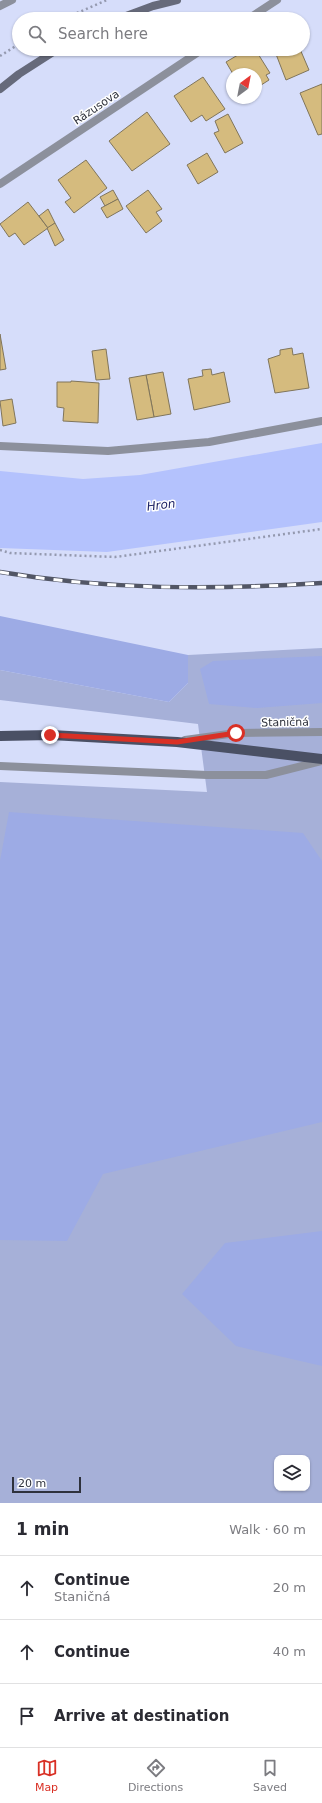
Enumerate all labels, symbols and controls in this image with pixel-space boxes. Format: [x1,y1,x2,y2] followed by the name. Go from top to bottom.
[12,12,310,56] search box
[26,23,48,45] icon: search
[58,25,148,43] text: Search here
[226,68,262,104] north arrow
[71,87,122,128] street label: Rázusova
[146,496,176,514] water label: Hron
[261,716,309,729] street label: Staničná
[227,724,245,742] route start
[41,726,59,744] route end
[274,1455,310,1491] map controls
[274,1455,310,1491] button: layers
[12,1475,81,1494] scale bar
[18,1477,46,1490] text: 20 m
[16,1519,69,1539] text: 1 min
[229,1522,306,1537] text: Walk · 60 m
[54,1571,130,1589] text: Continue
[16,1577,38,1599] icon: ahead
[273,1580,306,1595] text: 20 m
[54,1589,111,1604] text: Staničná
[16,1641,38,1663] icon: ahead
[54,1643,130,1661] text: Continue
[273,1644,306,1659] text: 40 m
[16,1705,38,1727] icon: arrive
[54,1707,229,1725] text: Arrive at destination
[35,1757,58,1794] tab: Map
[128,1757,183,1794] tab: Directions
[253,1757,287,1794] tab: Saved

